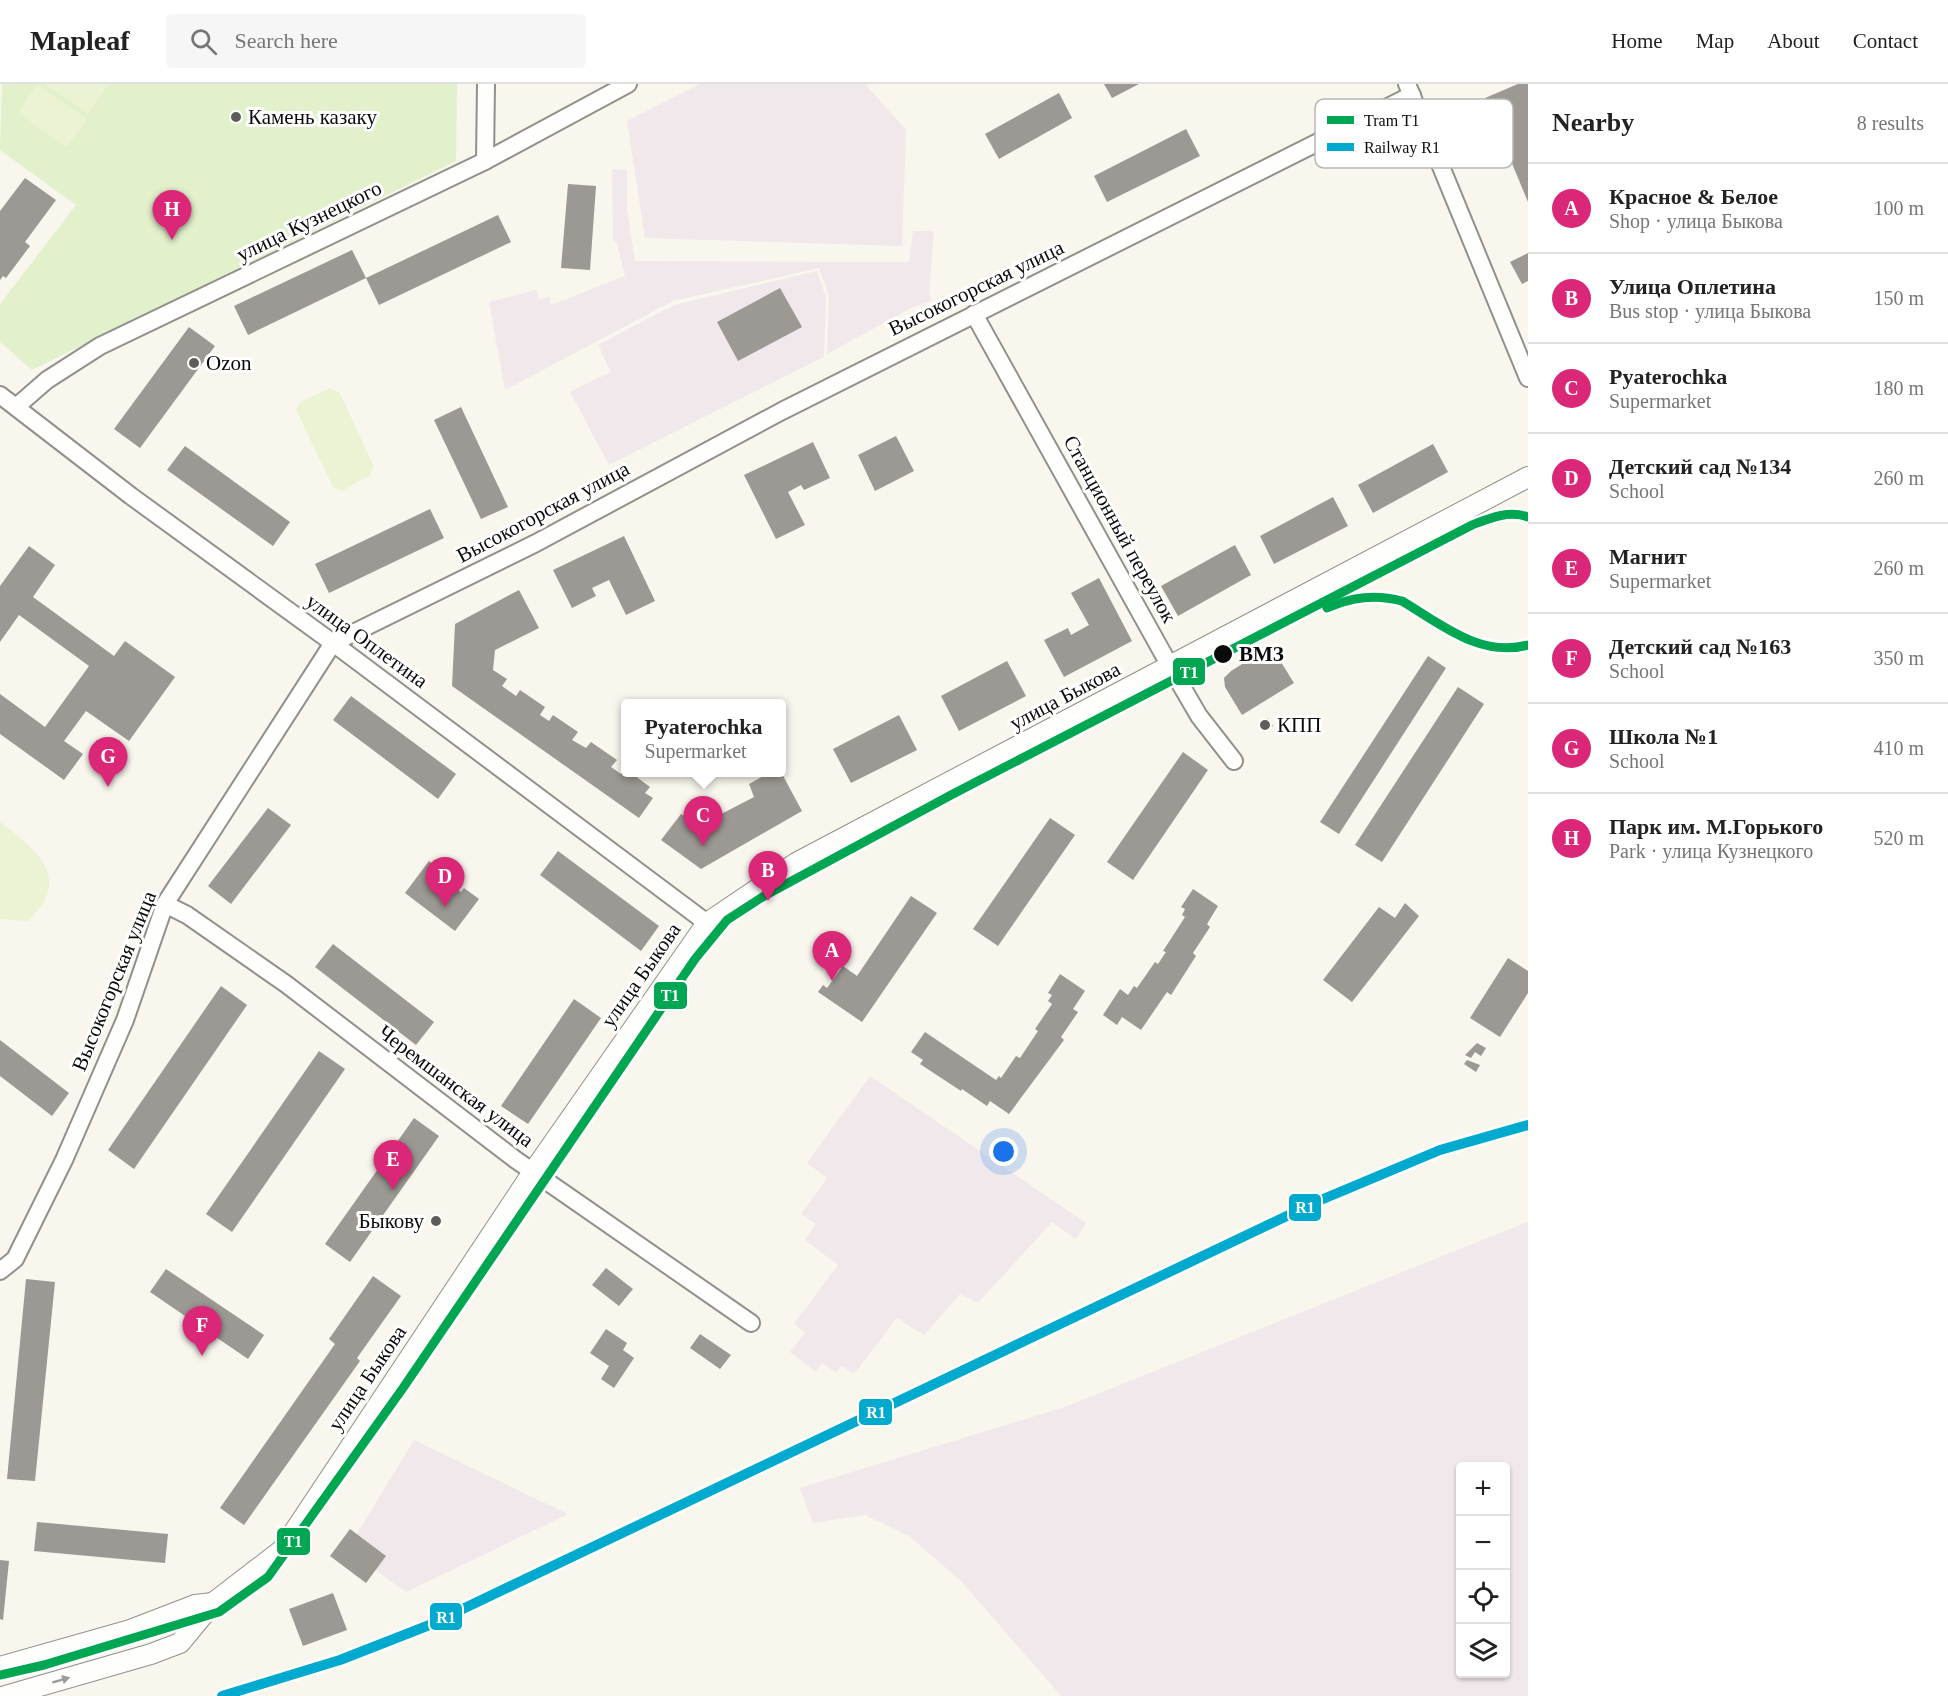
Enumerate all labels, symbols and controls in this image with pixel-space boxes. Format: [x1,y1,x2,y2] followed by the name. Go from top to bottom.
[166,14,586,68] search box
[30,25,130,56] text: Mapleaf
[187,25,220,58] icon: search
[235,28,338,53] text: Search here
[1611,29,1663,53] text: Home
[1696,29,1734,53] text: Map
[1767,29,1820,53] text: About
[1853,29,1918,53] text: Contact
[1315,99,1513,168] legend
[248,105,377,129] place label: Камень казаку
[1552,108,1634,137] text: Nearby
[229,110,243,124] marker: Камень казаку
[1364,112,1420,129] text: Tram T1
[1857,112,1924,134] text: 8 results
[1364,139,1440,157] text: Railway R1
[233,176,385,266] street label: улица Кузнецкого
[1609,184,1778,209] text: Красное & Белое
[152,190,192,240] pin: H
[1564,197,1579,219] text: A
[1873,197,1924,219] text: 100 m
[1609,210,1783,232] text: Shop · улица Быкова
[884,235,1068,341] street label: Высокогорская улица
[1609,274,1776,299] text: Улица Оплетина
[1565,287,1578,309] text: B
[1873,287,1924,309] text: 150 m
[1609,300,1811,322] text: Bus stop · улица Быкова
[206,351,252,375] place label: Ozon
[187,356,201,370] marker: Ozon
[1609,364,1727,389] text: Pyaterochka
[1564,377,1579,399] text: C
[1873,377,1924,399] text: 180 m
[1609,390,1711,412] text: Supermarket
[1059,431,1182,628] street label: Станционный переулок
[1609,454,1791,479] text: Детский сад №134
[453,456,634,568] street label: Высокогорская улица
[1564,467,1579,489] text: D
[1873,467,1924,489] text: 260 m
[1609,480,1665,502] text: School
[1609,544,1687,569] text: Магнит
[1565,557,1578,579] text: E
[1873,557,1924,579] text: 260 m
[1609,570,1711,592] text: Supermarket
[302,589,433,694] street label: улица Оплетина
[1609,634,1791,659] text: Детский сад №163
[1239,642,1284,666] place label: ВМЗ
[1212,643,1234,665] marker: ВМЗ
[1565,647,1578,669] text: F
[1873,647,1924,669] text: 350 m
[1006,656,1125,735] street label: улица Быкова
[1172,657,1206,686] line badge: T1
[1609,660,1665,682] text: School
[1180,664,1198,681] text: T1
[621,699,786,777] popup
[1277,713,1321,737] place label: КПП
[644,714,763,739] text: Pyaterochka
[1258,718,1272,732] marker: КПП
[1609,724,1718,749] text: Школа №1
[1564,737,1579,759] text: G
[1873,737,1924,759] text: 410 m
[88,738,128,787] pin: G
[644,740,747,762] text: Supermarket
[1609,750,1665,772] text: School
[684,796,722,846] pin: C
[1609,814,1823,839] text: Парк им. М.Горького
[1564,827,1579,849] text: H
[1873,827,1924,849] text: 520 m
[1609,840,1813,862] text: Park · улица Кузнецкого
[748,852,788,901] pin: B
[426,858,464,907] pin: D
[67,887,161,1074] street label: Высокогорская улица
[596,918,686,1032] street label: улица Быкова
[812,932,852,981] pin: A
[653,981,688,1010] line badge: T1
[661,987,679,1004] text: T1
[374,1020,539,1153] street label: Черемшанская улица
[989,1137,1018,1166] your location
[374,1140,412,1190] pin: E
[1288,1193,1322,1222] line badge: R1
[1295,1199,1315,1216] text: R1
[358,1209,424,1233] place label: Быкову
[429,1214,443,1228] marker: Быкову
[182,1306,222,1356] pin: F
[323,1320,411,1435] street label: улица Быкова
[858,1398,893,1426] line badge: R1
[866,1404,886,1421] text: R1
[1456,1462,1510,1678] map controls
[1456,1462,1510,1516] button: +
[1456,1516,1510,1570] button: −
[276,1527,311,1556] line badge: T1
[284,1533,302,1550] text: T1
[1456,1570,1510,1624] button: locate
[429,1602,463,1631] line badge: R1
[436,1609,456,1626] text: R1
[1456,1624,1510,1678] button: layers
[52,1675,70,1684] one-way arrow

